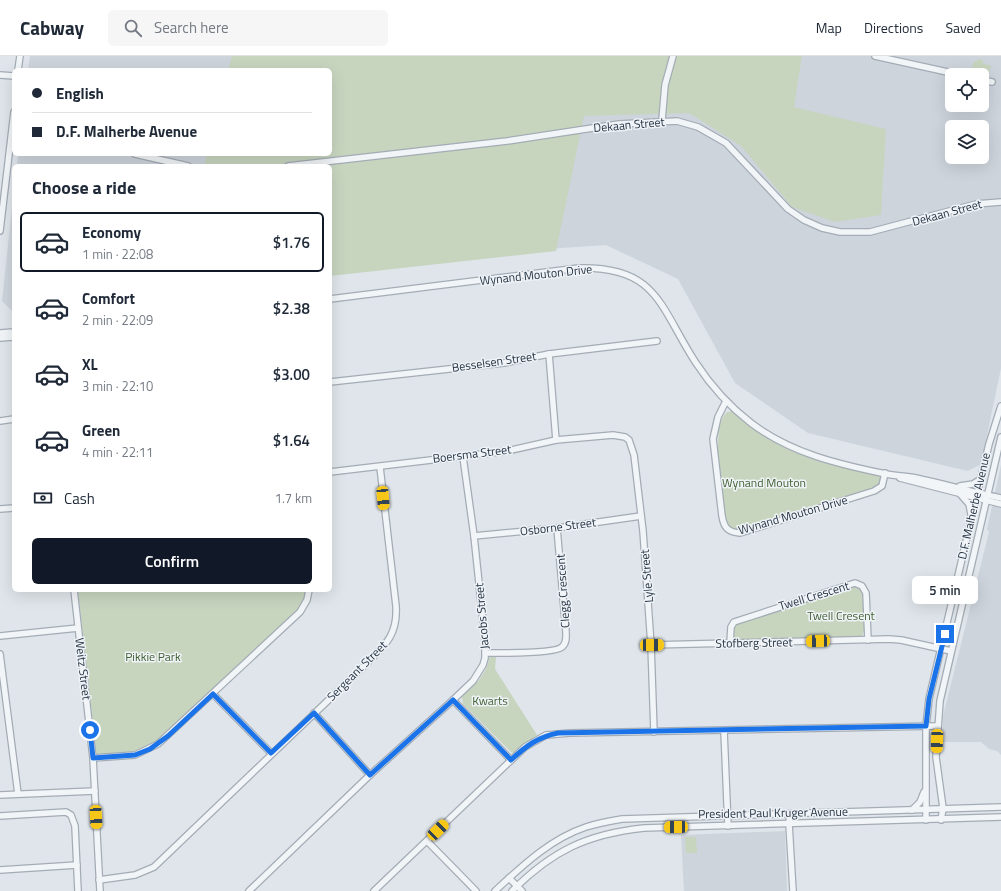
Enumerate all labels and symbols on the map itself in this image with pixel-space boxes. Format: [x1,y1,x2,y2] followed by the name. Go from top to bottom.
[592,112,666,137] street label: Dekaan Street
[910,194,985,231] street label: Dekaan Street
[479,259,593,290] street label: Wynand Mouton Drive
[450,346,538,377] street label: Besselsen Street
[432,439,513,468] street label: Boersma Street
[952,451,995,561] street label: D.F. Malherbe Avenue
[722,473,806,492] park label: Wynand Mouton
[376,486,390,510] car
[736,490,850,539] street label: Wynand Mouton Drive
[519,512,598,541] street label: Osborne Street
[635,548,658,603] street label: Lyle Street
[550,553,575,629] street label: Clegg Crescent
[776,576,852,615] street label: Twell Crescent
[912,576,978,604] callout: 5 min
[469,581,494,650] street label: Jacobs Street
[807,606,876,625] park label: Twell Cresent
[936,625,954,643] route end
[715,632,793,653] street label: Stofberg Street
[322,635,392,705] street label: Sergeant Street
[806,635,830,647] car
[70,637,97,702] street label: Weitz Street
[640,639,664,651] car
[125,647,181,666] park label: Pikkie Park
[472,691,508,710] park label: Kwarts
[81,721,99,739] route start
[931,729,943,753] car
[698,802,848,823] street label: President Paul Kruger Avenue
[89,805,103,829] car
[425,817,451,843] car
[664,821,688,833] car

